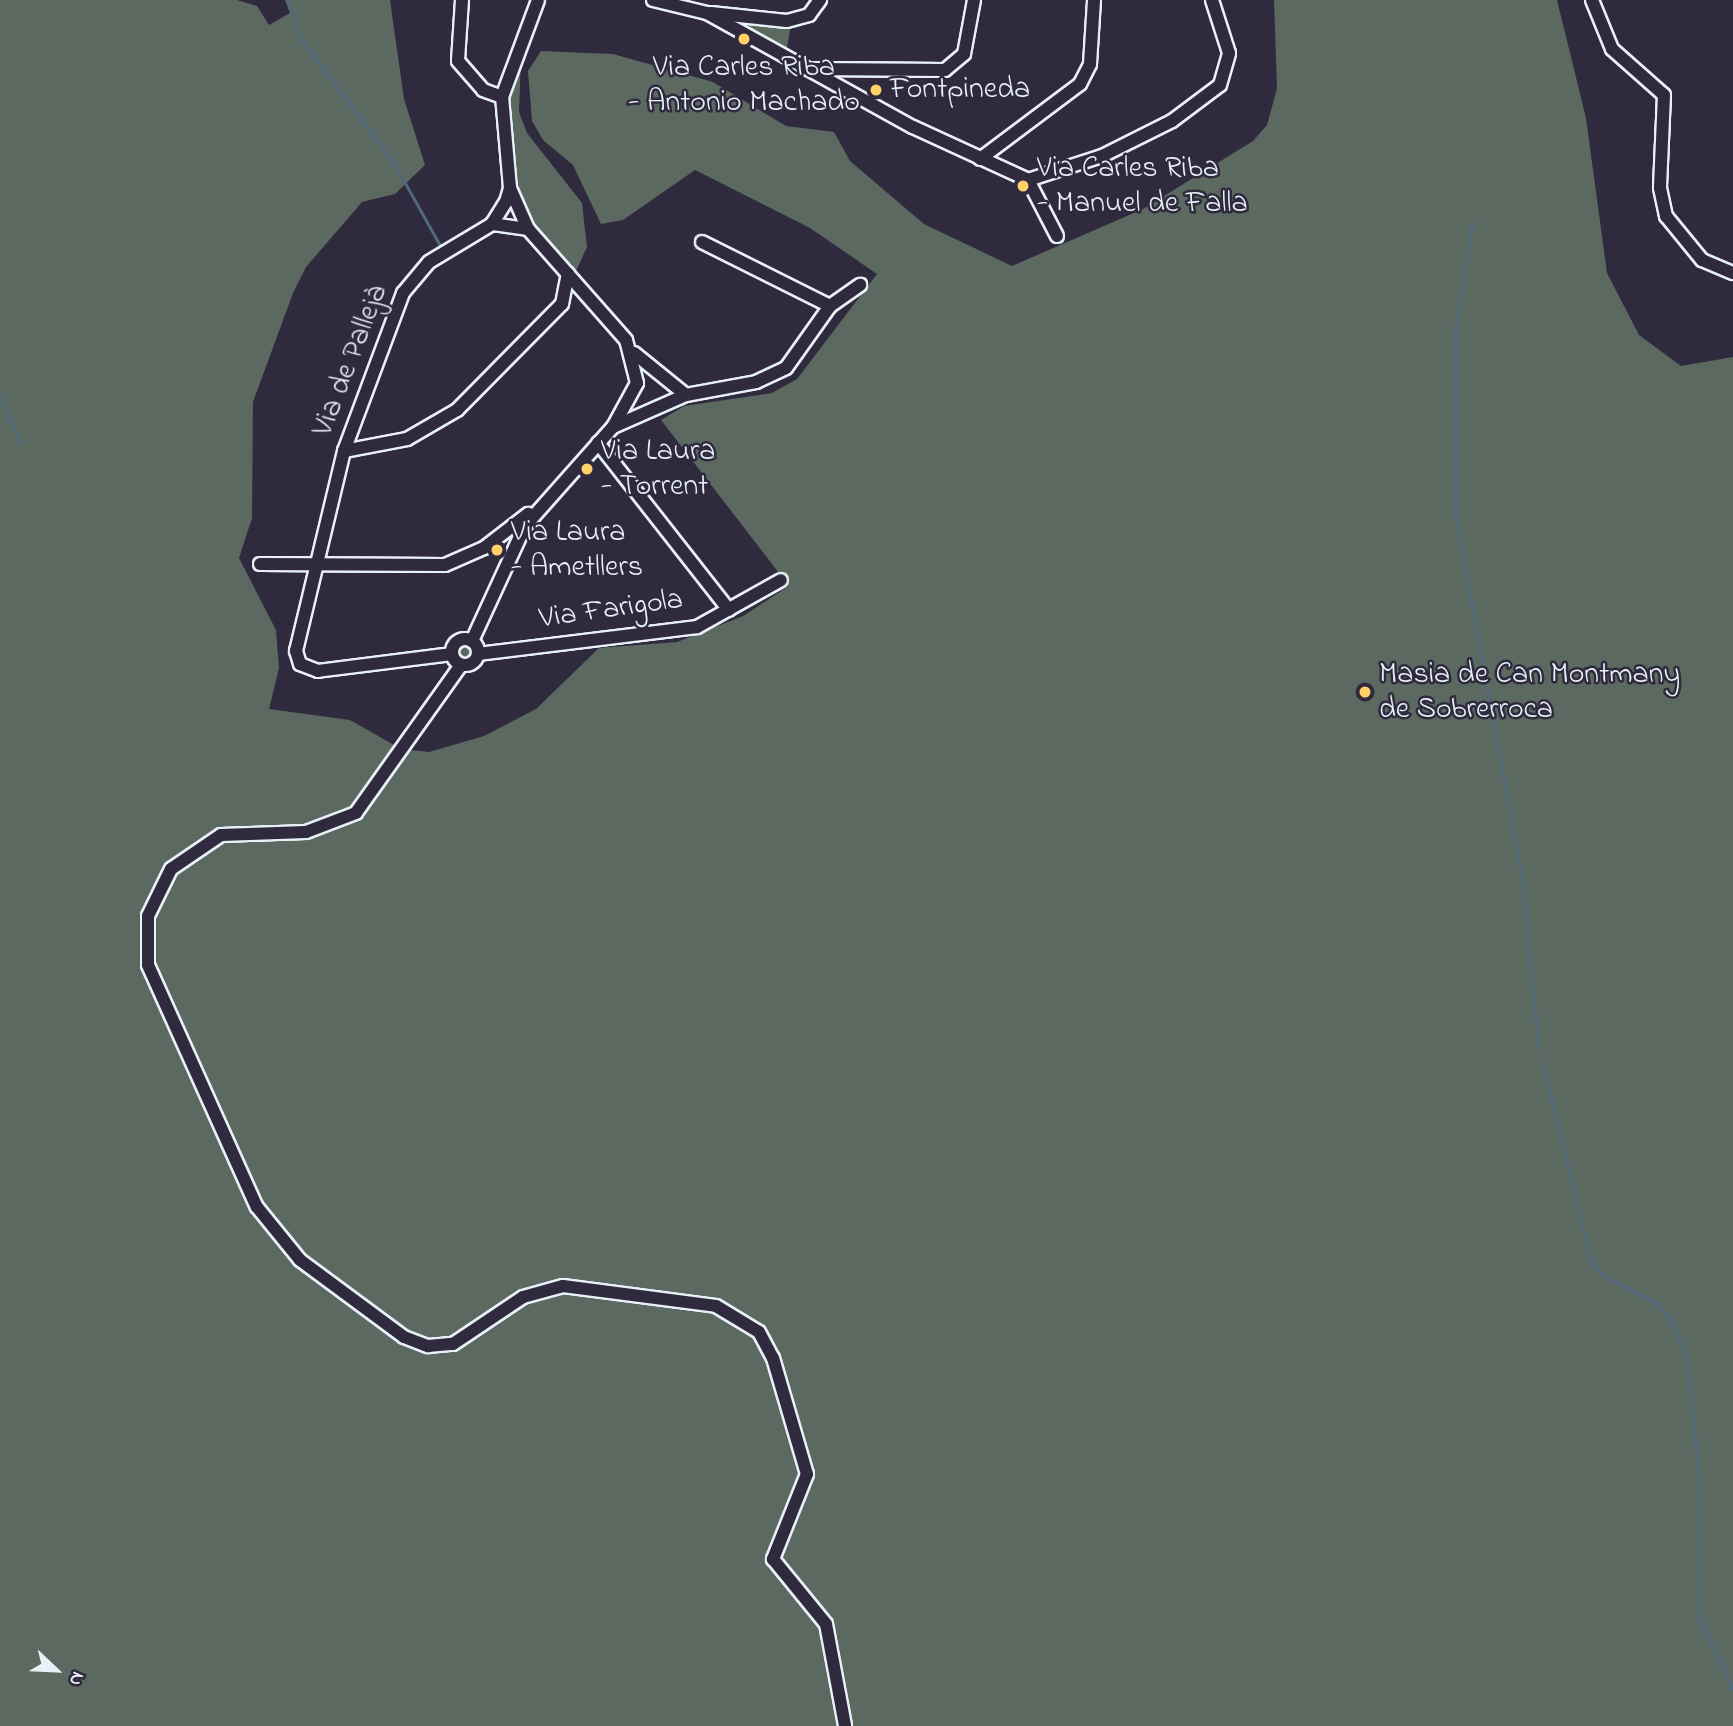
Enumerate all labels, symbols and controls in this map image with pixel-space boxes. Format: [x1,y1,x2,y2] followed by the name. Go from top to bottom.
[736,31,752,47] marker: Via Carles Riba - Antonio Machado
[628,50,860,120] place label: Via Carles Riba - Antonio Machado
[890,72,1030,108] place label: Fontpineda
[868,82,884,98] marker: Fontpineda
[1037,151,1248,222] place label: Via Carles Riba - Manuel de Falla
[1015,178,1031,194] marker: Via Carles Riba - Manuel de Falla
[306,280,396,442] street label: Via de Pallejà
[601,434,716,504] place label: Via Laura - Torrent
[579,461,595,477] marker: Via Laura - Torrent
[511,515,643,586] place label: Via Laura - Ametllers
[489,542,505,558] marker: Via Laura - Ametllers
[537,582,685,638] street label: Via Farigola
[1379,657,1680,728] place label: Masia de Can Montmany de Sobrerroca
[1357,684,1373,700] marker: Masia de Can Montmany de Sobrerroca
[21,1635,91,1705] north arrow
[61,1667,91,1690] text: N

